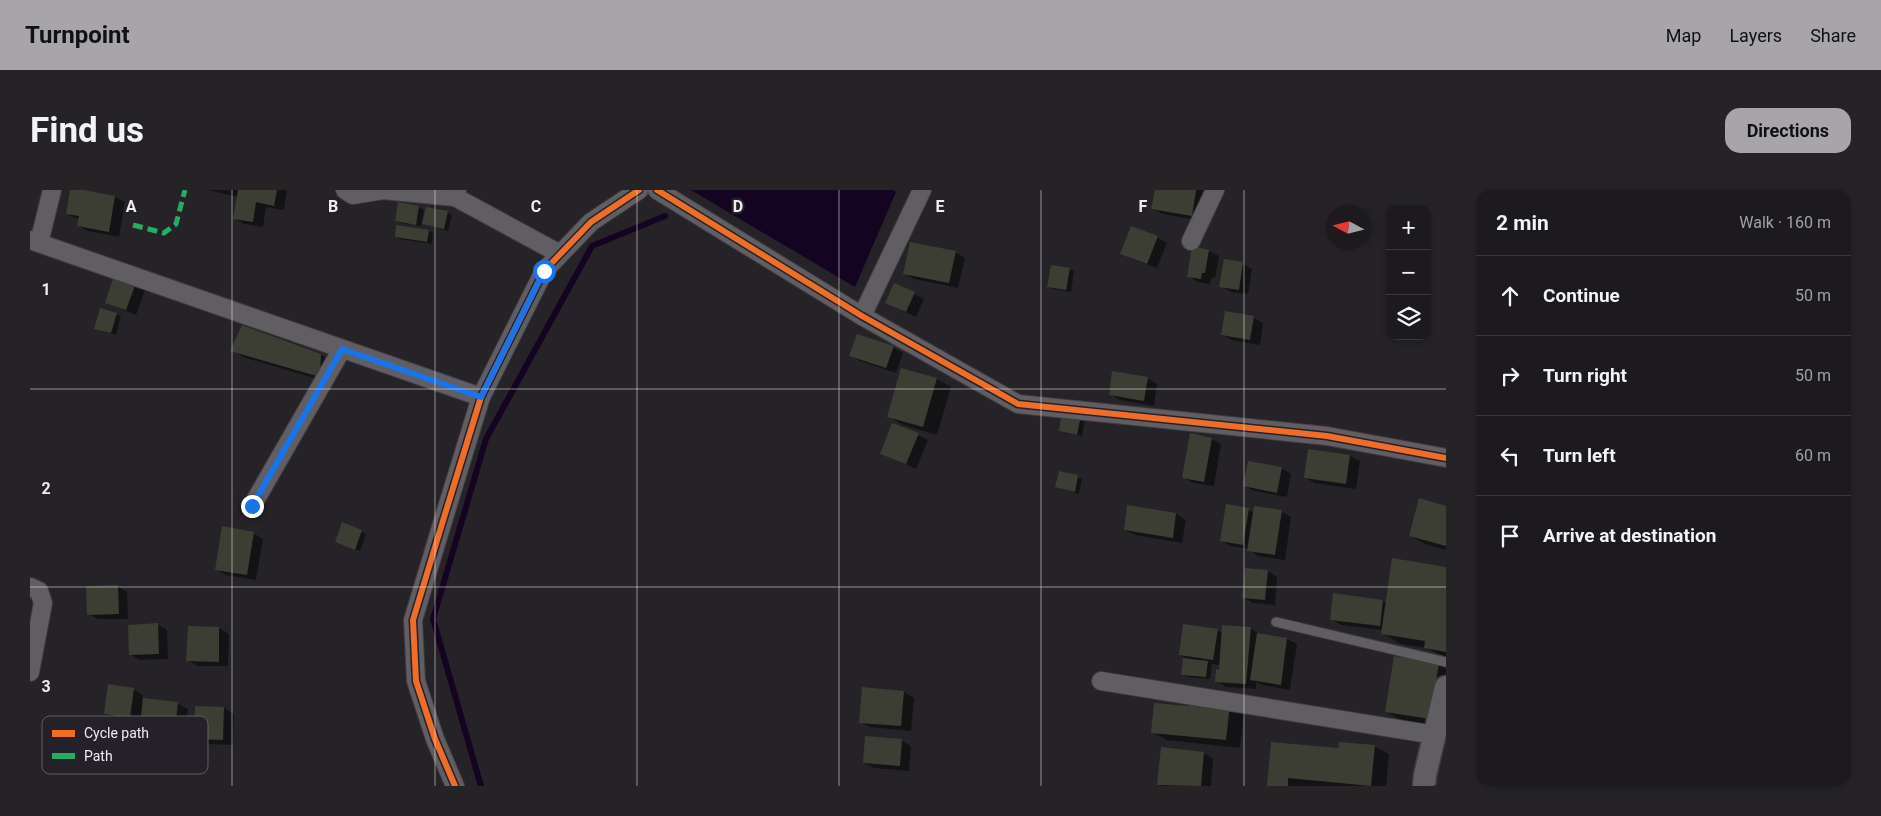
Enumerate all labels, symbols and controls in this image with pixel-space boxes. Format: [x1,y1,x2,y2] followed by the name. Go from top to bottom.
[25,21,130,49] text: Turnpoint
[1666,25,1701,46] text: Map
[1729,25,1782,46] text: Layers
[1810,25,1856,46] text: Share
[1725,108,1851,153] button: Directions
[30,110,144,151] text: Find us
[126,197,137,216] text: A
[328,197,338,216] text: B
[531,197,541,216] text: C
[733,197,743,216] text: D
[936,197,945,216] text: E
[1139,197,1148,216] text: F
[1326,205,1371,250] north arrow
[1386,205,1431,340] map controls
[1386,205,1431,250] button: +
[1496,211,1549,235] text: 2 min
[1739,213,1831,232] text: Walk · 160 m
[1386,250,1431,295] button: −
[533,260,556,283] route start
[41,280,51,299] text: 1
[1496,282,1524,310] icon: ahead
[1543,284,1620,307] text: Continue
[1795,286,1831,305] text: 50 m
[1386,295,1431,340] button: layers
[1496,362,1524,390] icon: right
[1543,364,1627,387] text: Turn right
[1795,366,1831,385] text: 50 m
[1496,442,1524,470] icon: left
[1543,444,1616,467] text: Turn left
[1795,446,1831,465] text: 60 m
[41,479,51,498] text: 2
[241,495,264,518] route end
[1496,522,1524,550] icon: arrive
[1543,524,1716,547] text: Arrive at destination
[41,677,51,696] text: 3
[42,716,208,774] legend
[84,725,149,741] text: Cycle path
[84,748,113,764] text: Path

